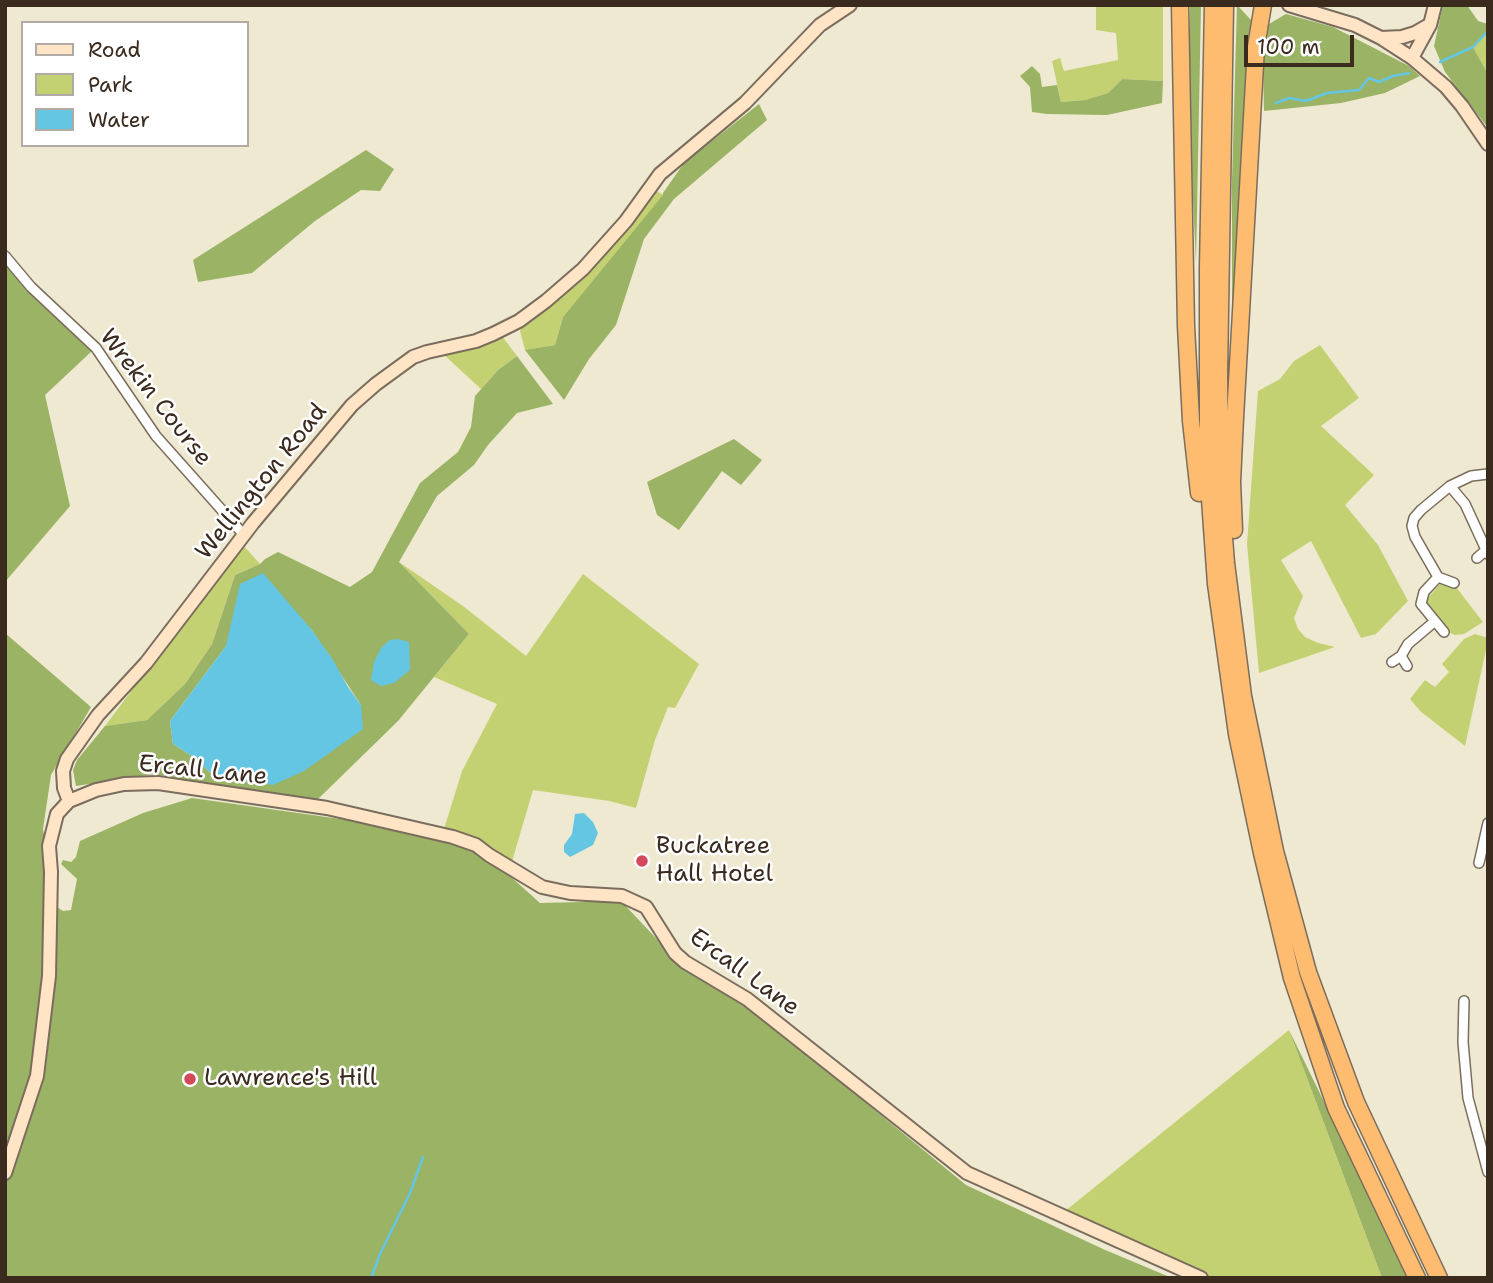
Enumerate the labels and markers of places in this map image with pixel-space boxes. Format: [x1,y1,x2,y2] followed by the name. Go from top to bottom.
[656,833,773,889] place label: Buckatree Hall Hotel
[634,853,650,869] marker: Buckatree Hall Hotel
[204,1065,377,1093] place label: Lawrence's Hill
[182,1071,198,1087] marker: Lawrence's Hill

